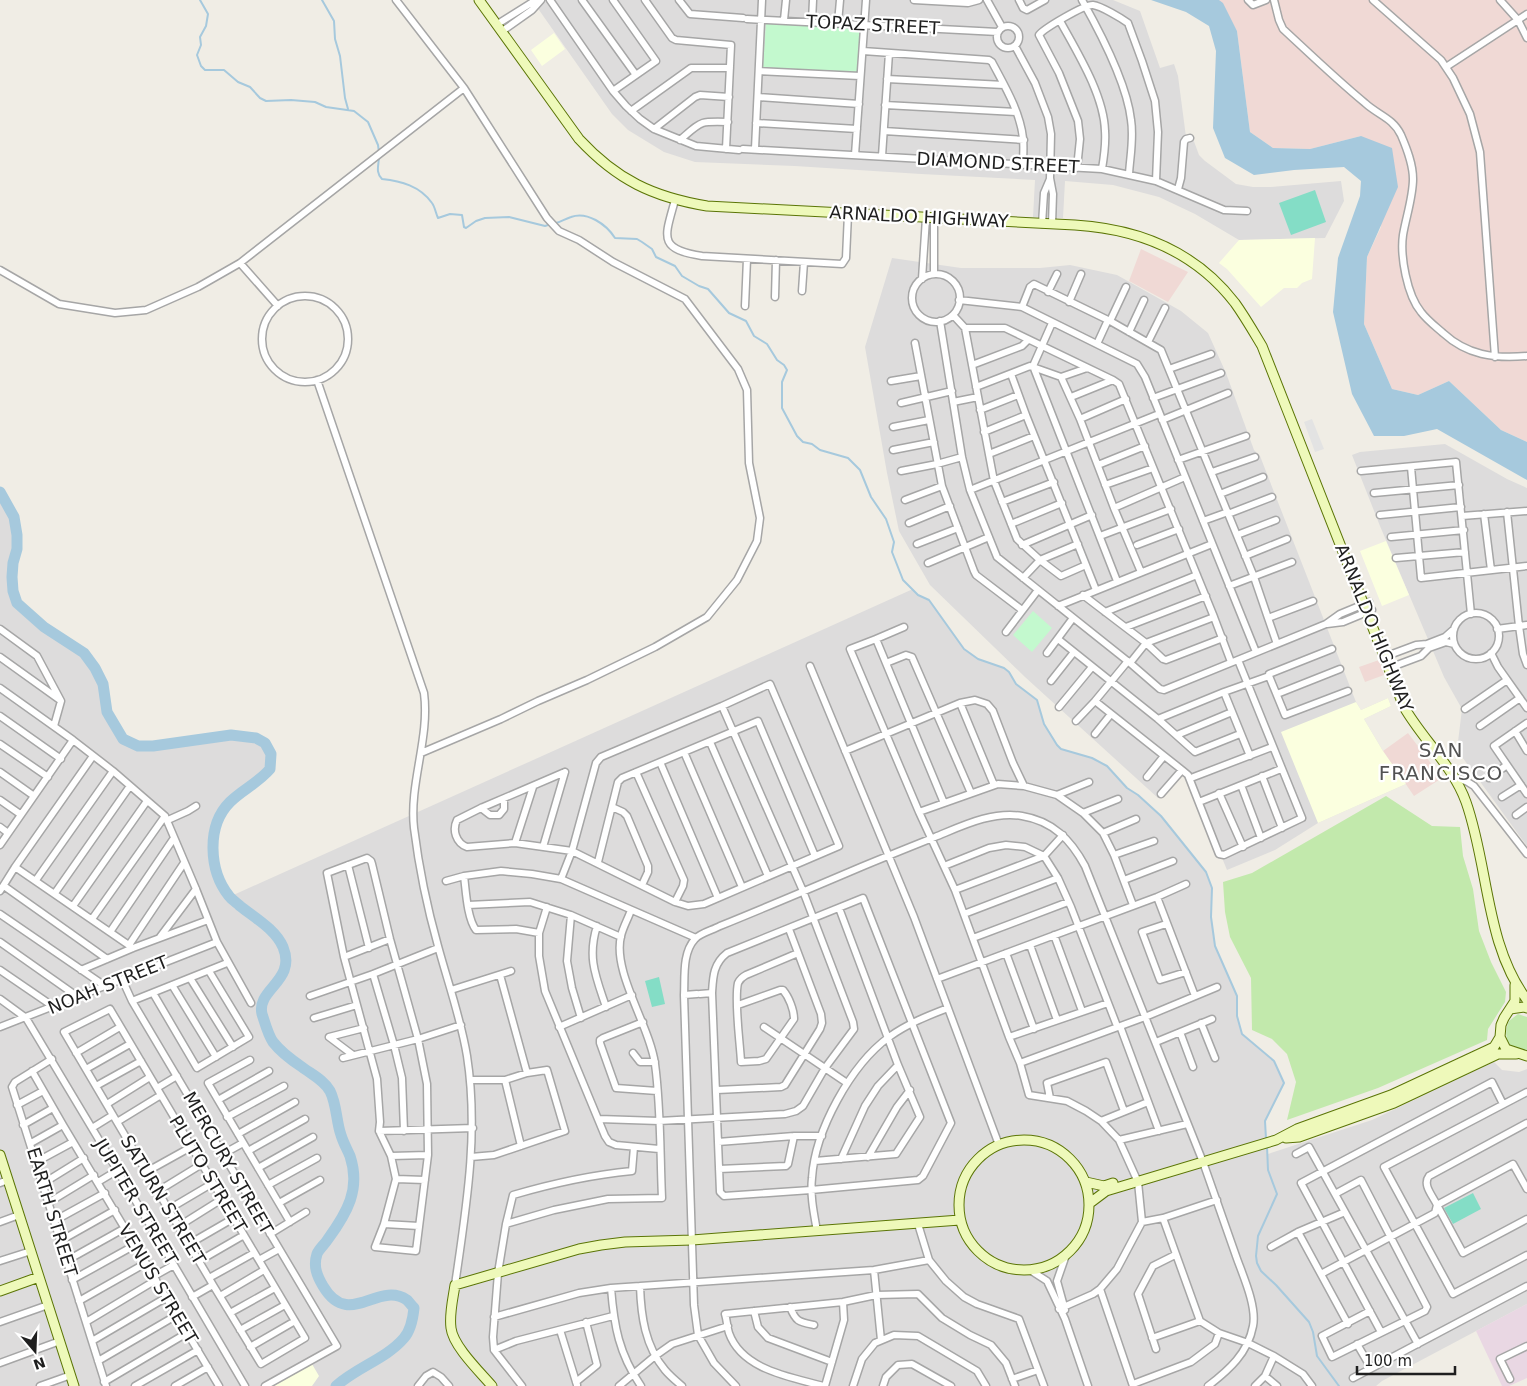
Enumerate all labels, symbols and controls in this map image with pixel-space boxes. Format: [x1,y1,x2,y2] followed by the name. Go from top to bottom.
[805,10,941,39] street label: TOPAZ STREET
[916,148,1081,177] street label: DIAMOND STREET
[829,201,1010,232] street label: ARNALDO HIGHWAY
[1331,541,1418,716] street label: ARNALDO HIGHWAY
[1379,738,1503,785] district label: SAN FRANCISCO
[45,951,172,1018] street label: NOAH STREET
[179,1088,278,1239] street label: MERCURY STREET
[165,1111,252,1237] street label: PLUTO STREET
[117,1131,211,1269] street label: SATURN STREET
[90,1134,183,1270] street label: JUPITER STREET
[23,1145,82,1280] street label: EARTH STREET
[114,1220,203,1348] street label: VENUS STREET
[10,1326,60,1376] north arrow
[1357,1344,1454,1376] scale bar
[1364,1352,1412,1370] text: 100 m
[31,1354,47,1373] text: N

